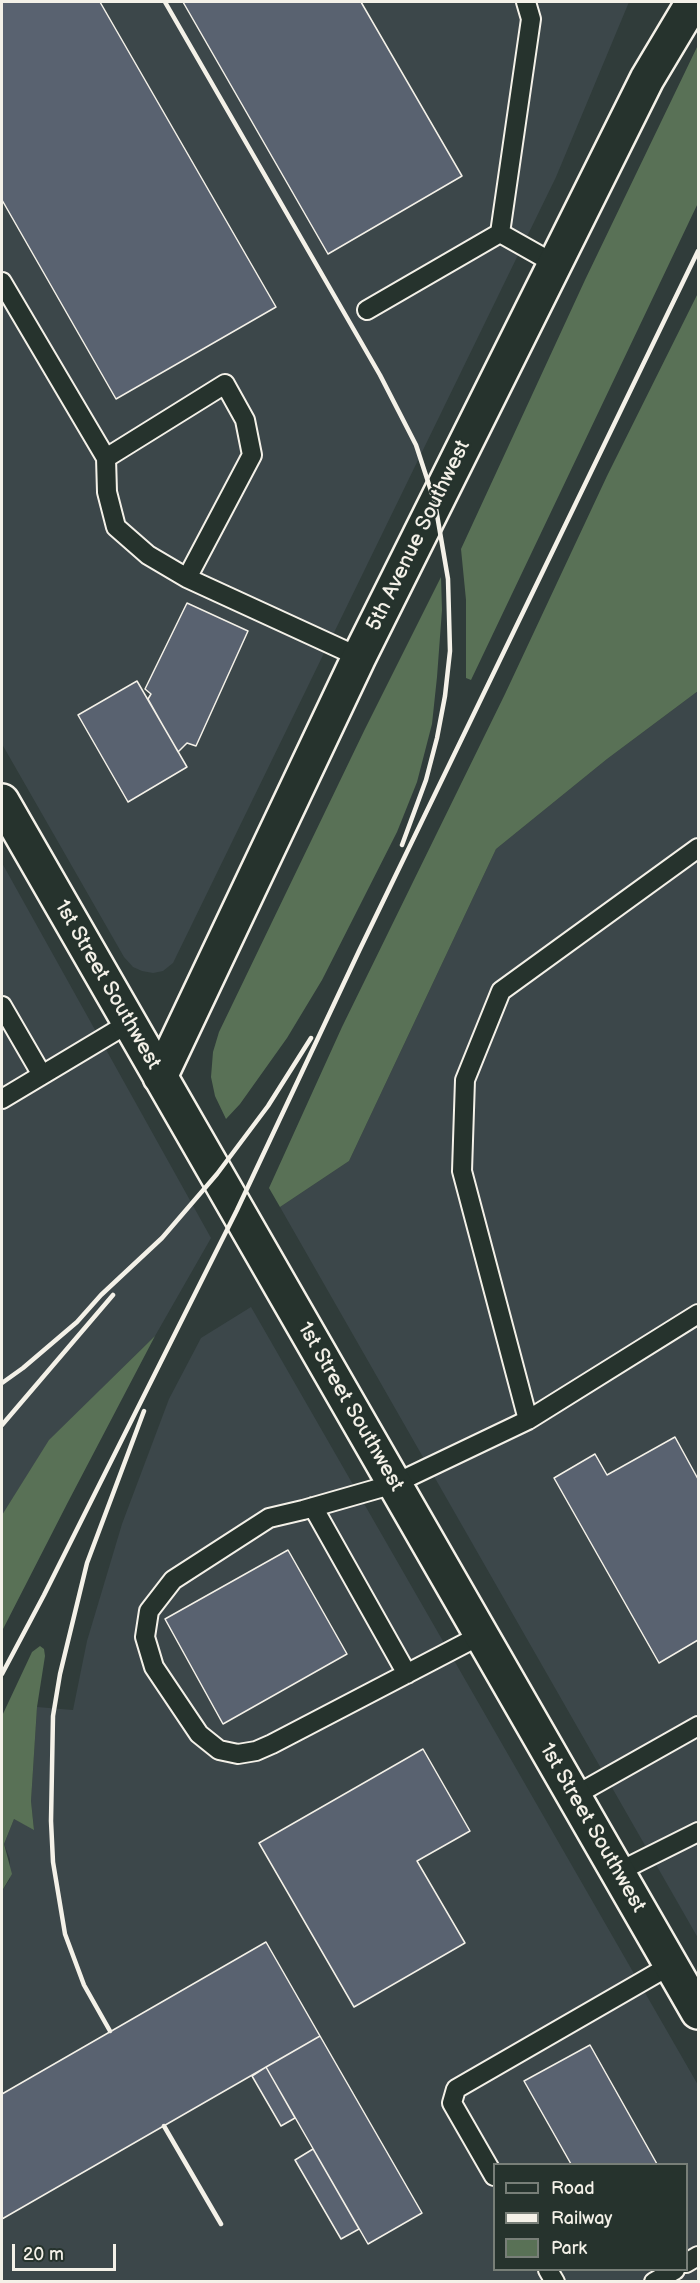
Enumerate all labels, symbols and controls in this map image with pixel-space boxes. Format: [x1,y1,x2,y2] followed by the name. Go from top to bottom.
[362,436,476,636] street label: 5th Avenue Southwest
[48,896,166,1074] street label: 1st Street Southwest
[291,1318,409,1496] street label: 1st Street Southwest
[533,1739,651,1917] street label: 1st Street Southwest
[493,2163,688,2271] legend
[551,2178,595,2199] text: Road
[551,2208,613,2229] text: Railway
[15,2232,118,2270] scale bar
[551,2238,587,2259] text: Park
[23,2244,64,2265] text: 20 m

